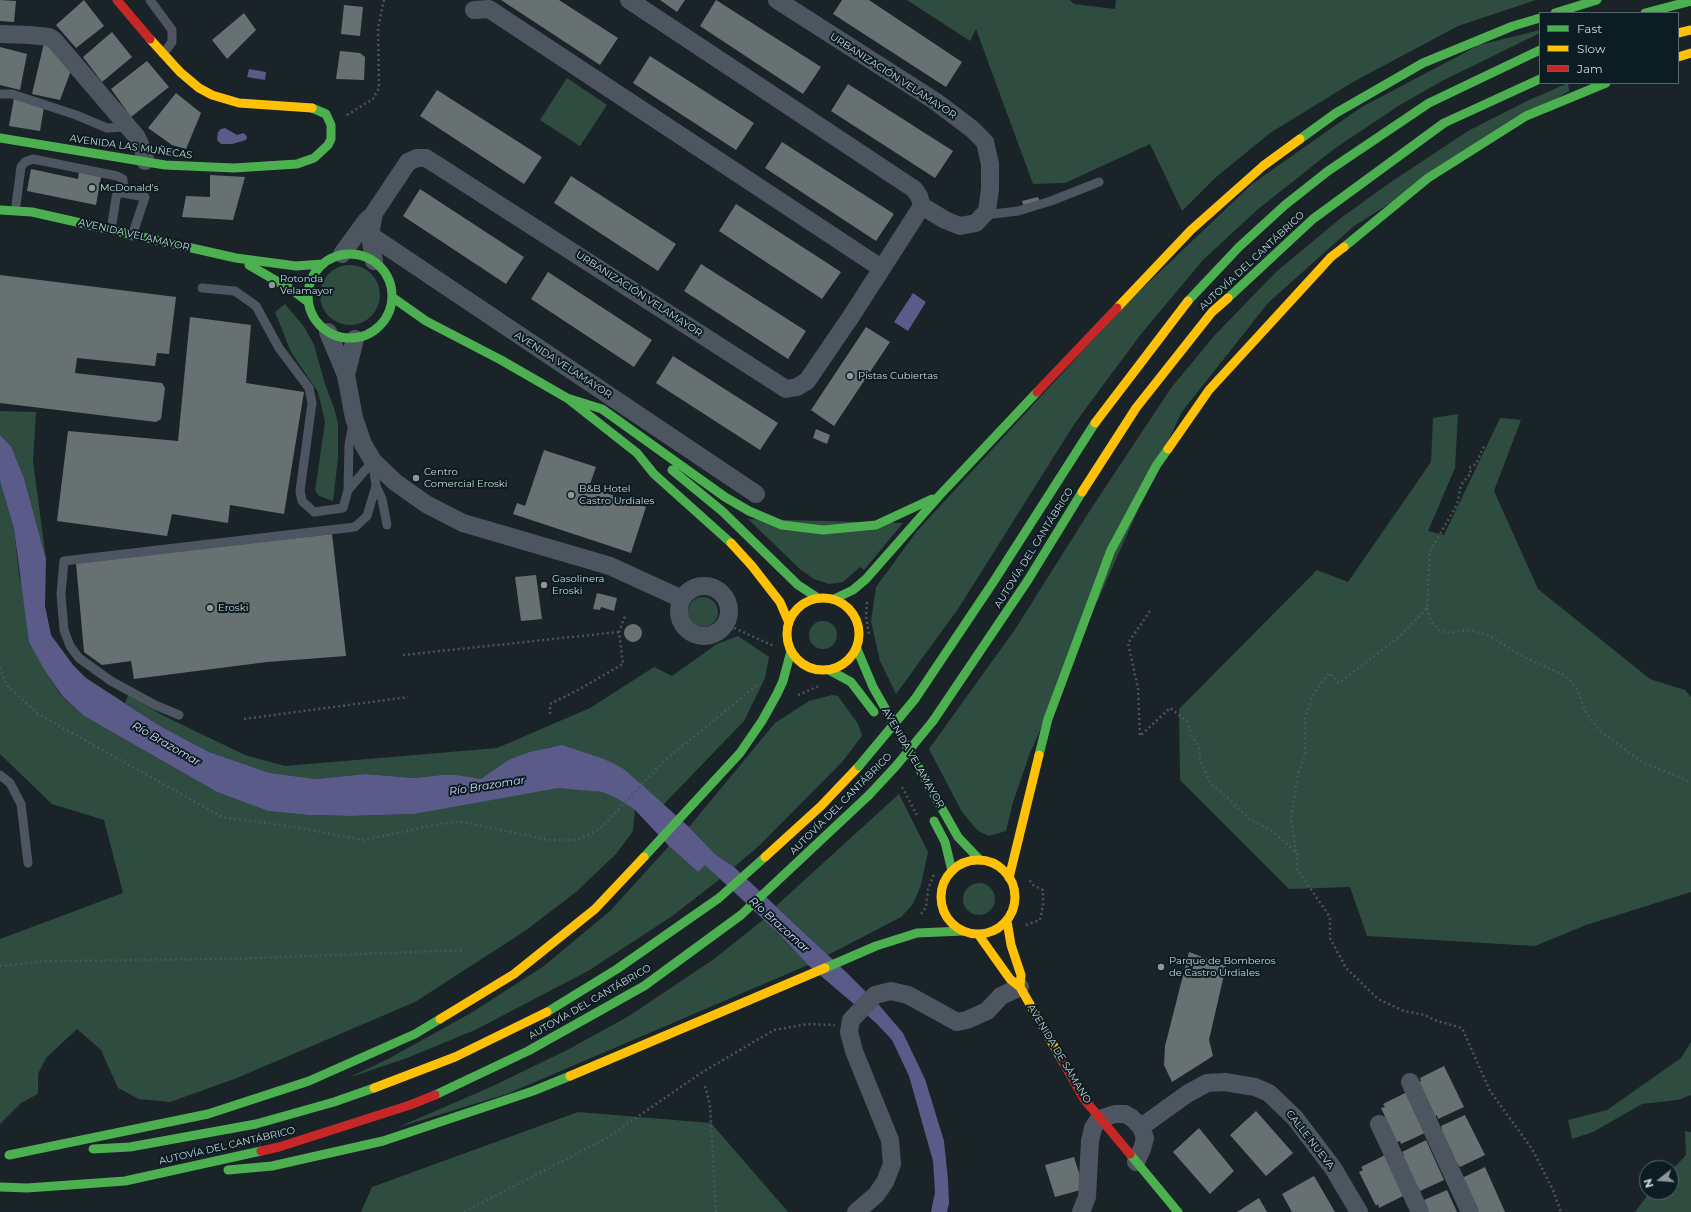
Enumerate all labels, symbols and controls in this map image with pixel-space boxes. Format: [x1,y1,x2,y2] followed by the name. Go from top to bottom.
[1539,12,1679,84] legend
[1577,21,1602,36] text: Fast
[828,31,958,121] street label: URBANIZACIÓN VELAMAYOR
[1577,41,1606,56] text: Slow
[1577,61,1603,76] text: Jam
[69,132,193,162] street label: AVENIDA LAS MUÑECAS
[100,182,159,194] place label: McDonald's
[87,183,97,193] marker: McDonald's
[1197,209,1307,313] street label: AUTOVÍA DEL CANTÁBRICO
[77,216,191,254] street label: AVENIDA VELAMAYOR
[574,249,704,339] street label: URBANIZACIÓN VELAMAYOR
[280,273,333,296] place label: Rotonda Velamayor
[267,280,277,290] marker: Rotonda Velamayor
[512,329,614,401] street label: AVENIDA VELAMAYOR
[858,370,938,382] place label: Pistas Cubiertas
[845,371,855,381] marker: Pistas Cubiertas
[424,466,508,490] place label: Centro Comercial Eroski
[411,473,421,483] marker: Centro Comercial Eroski
[579,483,654,506] place label: B&B Hotel Castro Urdiales
[992,486,1076,610] street label: AUTOVÍA DEL CANTÁBRICO
[566,490,576,500] marker: B&B Hotel Castro Urdiales
[552,573,604,596] place label: Gasolinera Eroski
[539,580,549,590] marker: Gasolinera Eroski
[218,602,248,614] place label: Eroski
[205,603,215,613] marker: Eroski
[879,706,947,810] street label: AVENIDA VELAMAYOR
[129,719,203,769] water label: Río Brazomar
[787,750,895,858] street label: AUTOVÍA DEL CANTÁBRICO
[448,773,526,799] water label: Río Brazomar
[746,894,812,956] water label: Río Brazomar
[1169,955,1276,978] place label: Parque de Bomberos de Castro Urdiales
[527,962,653,1042] street label: AUTOVÍA DEL CANTÁBRICO
[1156,962,1166,972] marker: Parque de Bomberos de Castro Urdiales
[1025,1002,1093,1106] street label: AVENIDA DE SÁMANO
[1283,1108,1337,1172] street label: CALLE NUEVA
[158,1124,296,1168] street label: AUTOVÍA DEL CANTÁBRICO
[1639,1160,1679,1200] north arrow
[1640,1177,1656,1190] text: N

